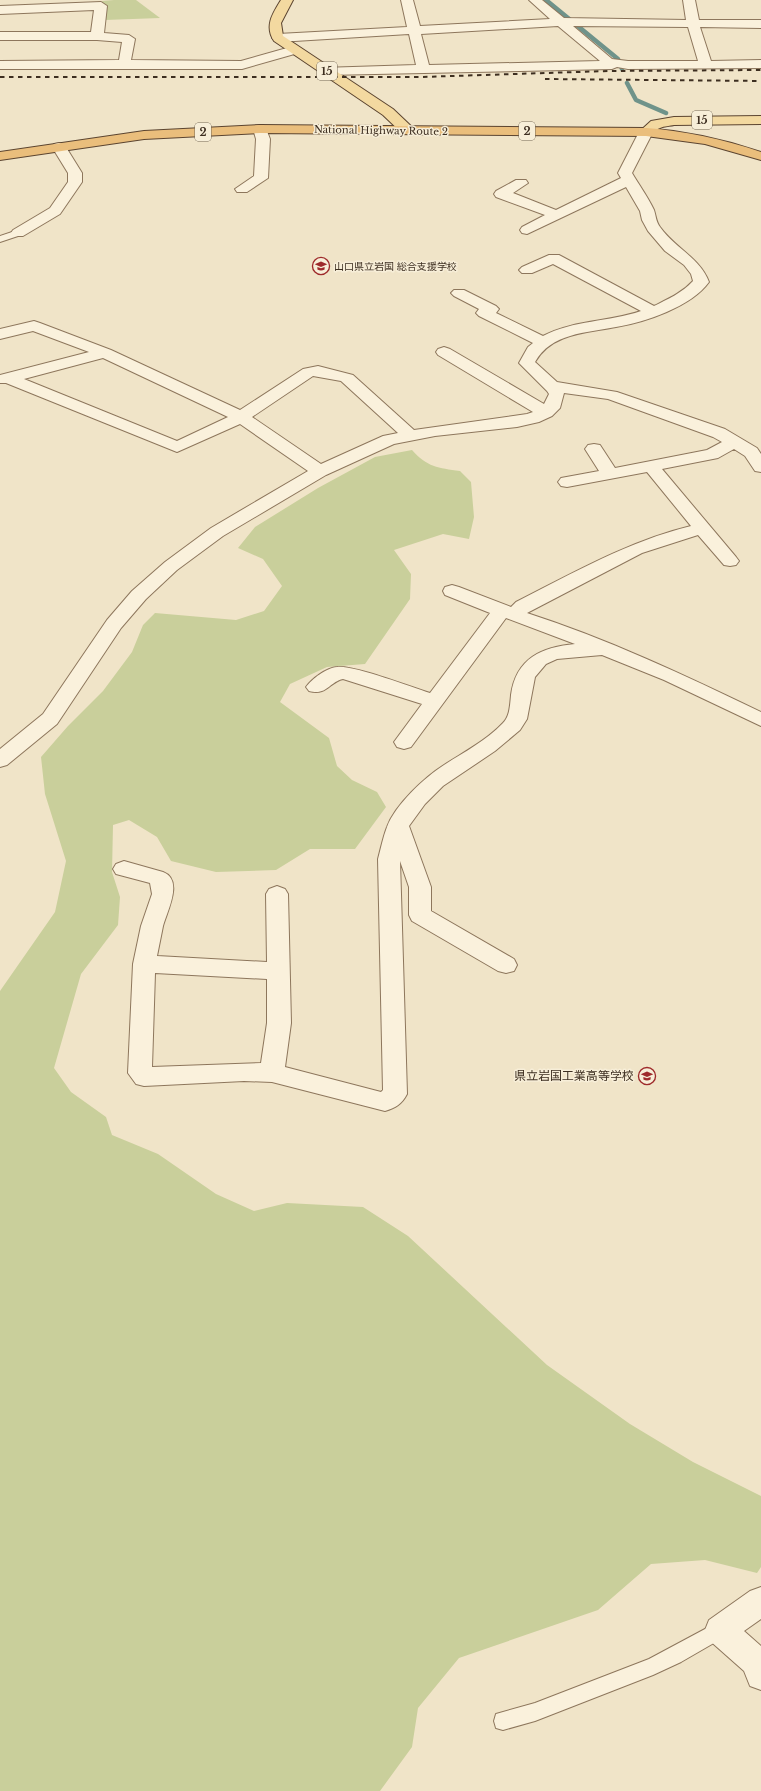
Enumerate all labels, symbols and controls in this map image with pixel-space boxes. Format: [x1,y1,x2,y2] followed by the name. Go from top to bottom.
[317,62,337,80] road number: 15
[692,111,712,129] road number: 15
[519,122,535,140] road number: 2
[195,123,211,141] road number: 2
[314,123,448,138] street label: National Highway Route 2
[311,256,331,276] school or university icon: 山口県立岩国 総合支援学校
[334,260,457,273] place label: 山口県立岩国 総合支援学校
[637,1066,657,1086] school or university icon: 県立岩国工業高等学校
[514,1068,634,1083] place label: 県立岩国工業高等学校

